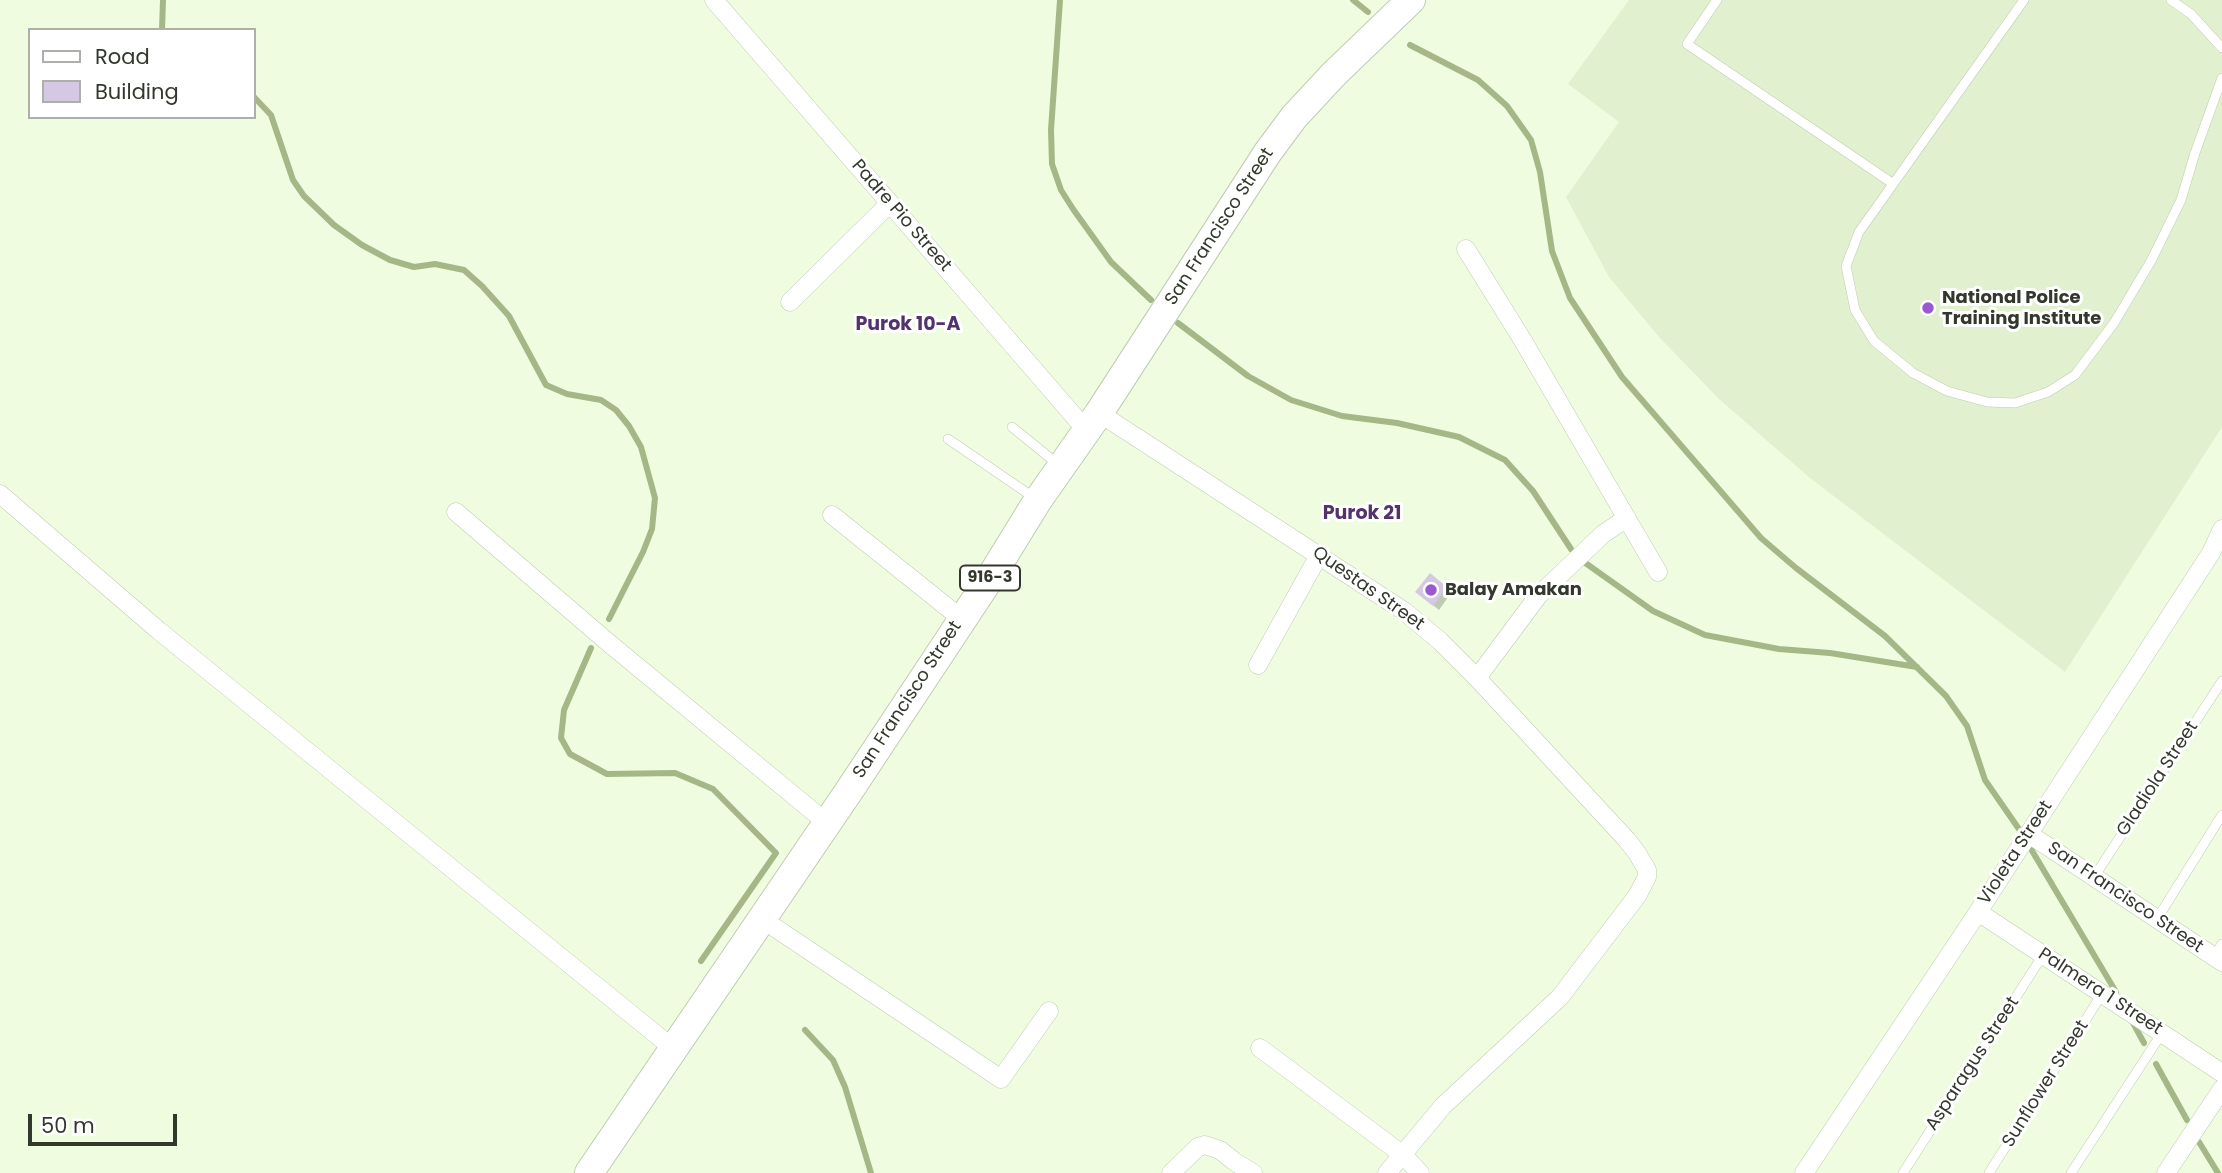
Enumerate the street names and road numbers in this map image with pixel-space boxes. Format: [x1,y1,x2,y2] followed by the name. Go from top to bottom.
[1161,144,1279,310] street label: San Francisco Street
[846,156,956,276] street label: Padre Pio Street
[1308,542,1428,636] street label: Questas Street
[960,566,1020,590] road number: 916-3
[849,617,967,783] street label: San Francisco Street
[2113,717,2203,841] street label: Gladiola Street
[1974,797,2058,909] street label: Violeta Street
[2043,838,2207,958] street label: San Francisco Street
[2034,944,2166,1040] street label: Palmera 1 Street
[1922,993,2024,1135] street label: Asparagus Street
[1998,1017,2094,1151] street label: Sunflower Street

